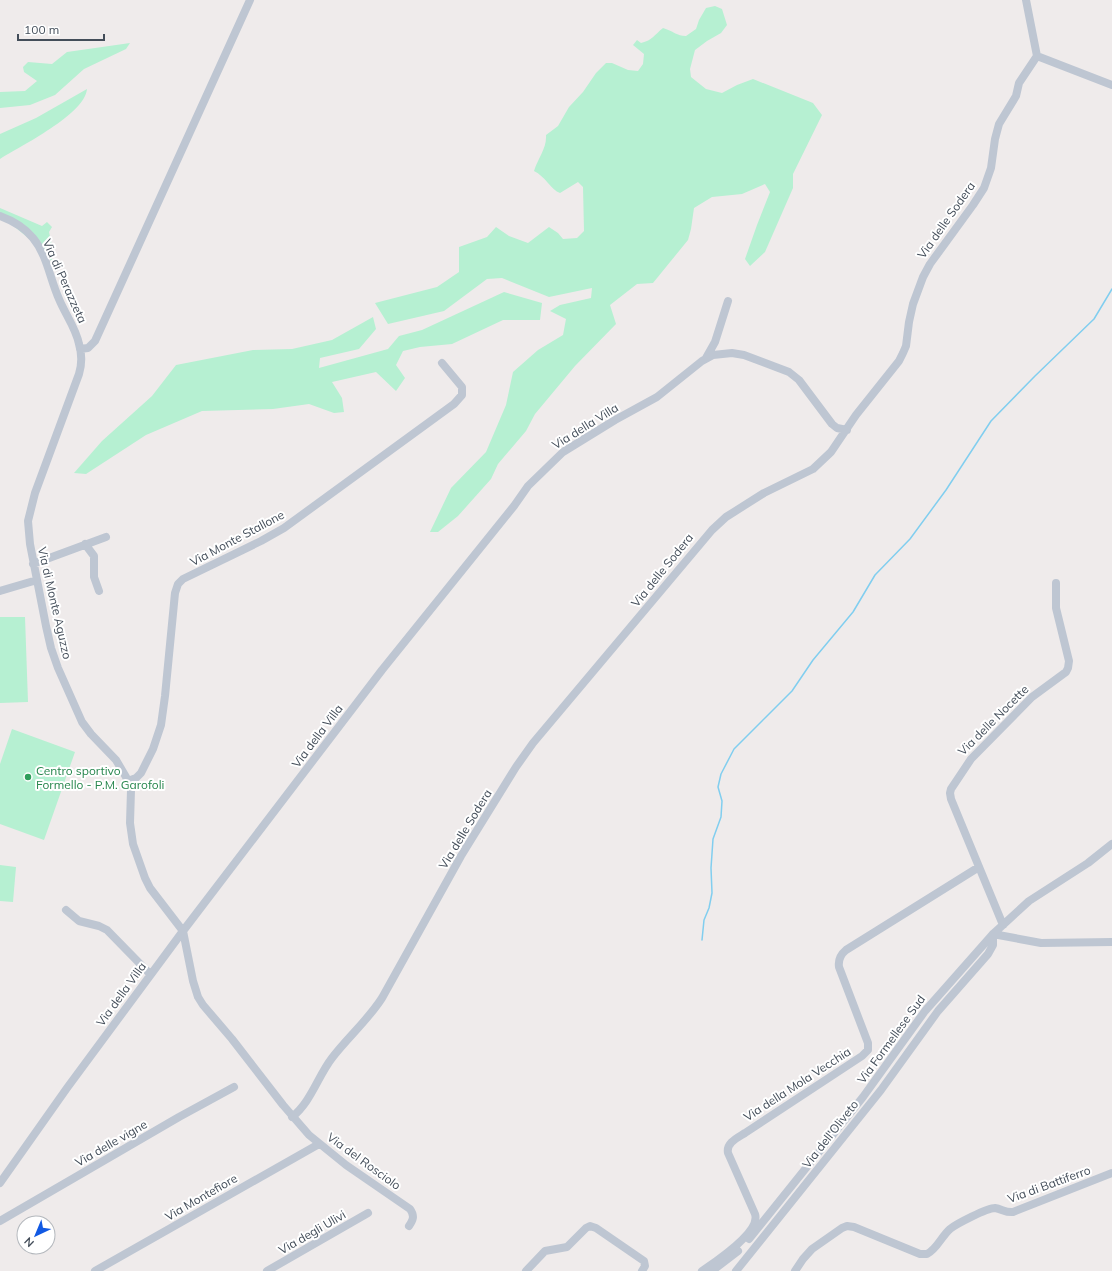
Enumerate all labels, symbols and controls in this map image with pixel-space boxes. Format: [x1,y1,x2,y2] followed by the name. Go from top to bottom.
[18,16,104,42] scale bar
[24,22,59,37] text: 100 m
[914,179,978,261] street label: Via delle Sodera
[40,237,90,325] street label: Via di Perazzeta
[549,400,621,452] street label: Via della Villa
[187,507,287,569] street label: Via Monte Stallone
[628,530,696,610] street label: Via delle Sodera
[35,545,75,661] street label: Via di Monte Aguzzo
[955,682,1031,758] street label: Via delle Nocette
[288,701,346,771] street label: Via della Villa
[36,763,164,792] place label: Centro sportivo Formello - P.M. Garofoli
[23,772,33,782] marker: Centro sportivo Formello - P.M. Garofoli
[435,786,495,872] street label: Via delle Sodera
[93,959,149,1029] street label: Via della Villa
[854,992,928,1086] street label: Via Formellese Sud
[741,1044,853,1124] street label: Via della Mola Vecchia
[799,1097,861,1171] street label: Via dell'Oliveto
[72,1116,150,1170] street label: Via delle vigne
[324,1129,404,1193] street label: Via del Rosciolo
[1005,1162,1093,1206] street label: Via di Battiferro
[162,1170,240,1224] street label: Via Montefiore
[276,1207,348,1257] street label: Via degli Ulivi
[16,1215,56,1255] north arrow
[21,1234,37,1250] text: N

